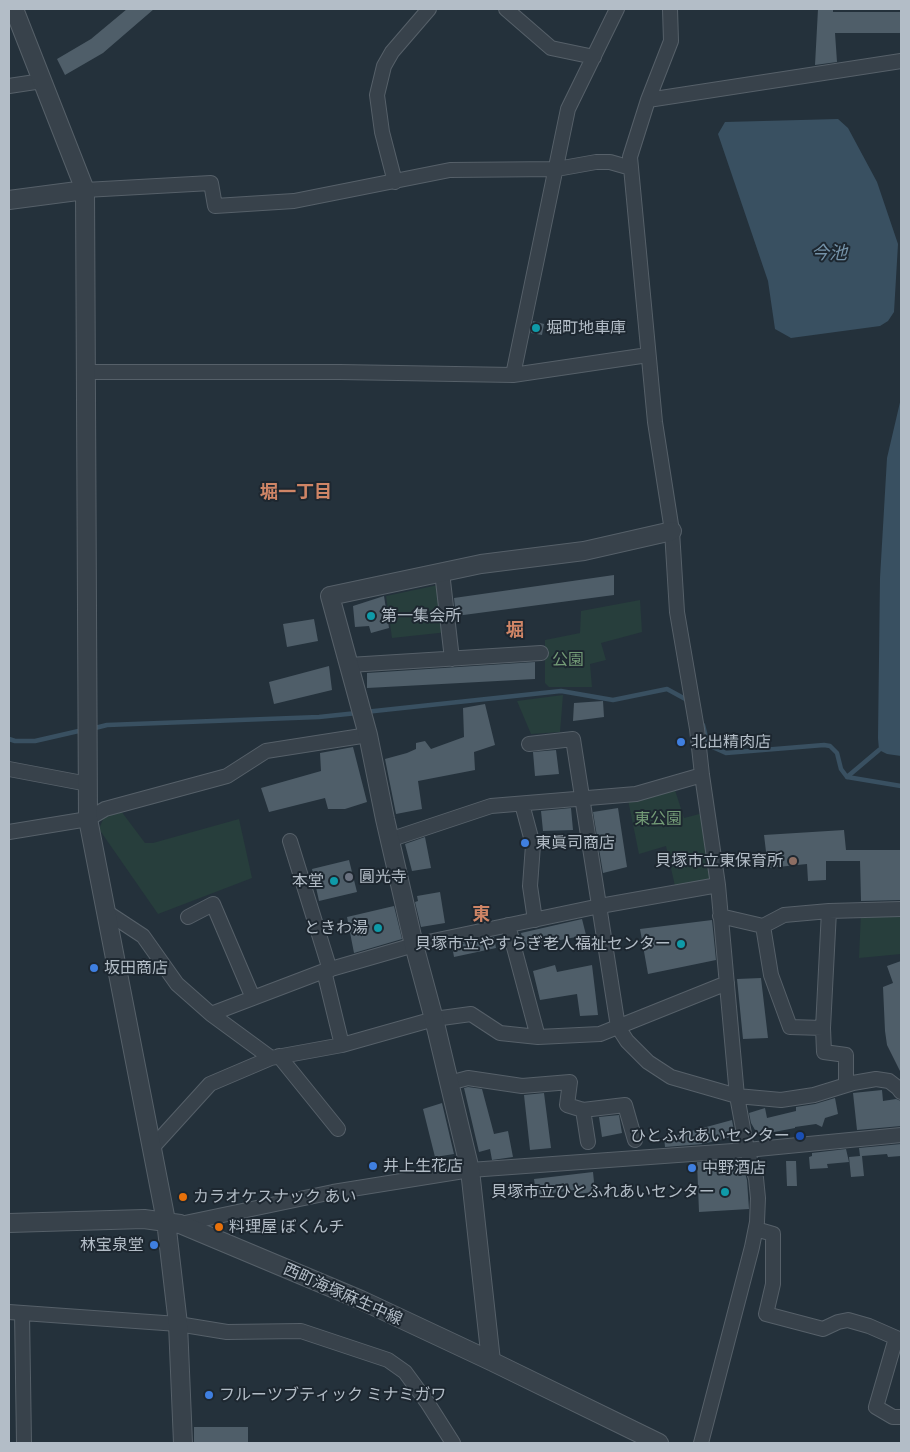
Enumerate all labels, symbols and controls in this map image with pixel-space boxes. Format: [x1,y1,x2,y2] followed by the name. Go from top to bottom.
[811,242,847,264] water label: 今池
[546,318,626,338] place label: 堀町地車庫
[530,322,542,334] marker: 堀町地車庫
[260,481,332,503] district label: 堀一丁目
[381,606,461,626] place label: 第一集会所
[365,610,377,622] marker: 第一集会所
[506,619,524,641] district label: 堀
[552,650,584,670] park label: 公園
[691,732,771,752] place label: 北出精肉店
[675,736,687,748] marker: 北出精肉店
[634,809,682,829] park label: 東公園
[535,833,615,853] place label: 東眞司商店
[519,837,531,849] marker: 東眞司商店
[655,851,783,871] place label: 貝塚市立東保育所
[787,855,799,867] marker: 貝塚市立東保育所
[359,867,407,887] place label: 圓光寺
[292,871,324,891] place label: 本堂
[343,871,355,883] marker: 圓光寺
[328,875,340,887] marker: 本堂
[472,903,490,925] district label: 東
[304,918,368,938] place label: ときわ湯
[372,922,384,934] marker: ときわ湯
[415,934,671,954] place label: 貝塚市立やすらぎ老人福祉センター
[675,938,687,950] marker: 貝塚市立やすらぎ老人福祉センター
[104,958,168,978] place label: 坂田商店
[88,962,100,974] marker: 坂田商店
[630,1126,790,1146] place label: ひとふれあいセンター
[794,1130,806,1142] marker: ひとふれあいセンター
[383,1156,463,1176] place label: 井上生花店
[702,1158,766,1178] place label: 中野酒店
[367,1160,379,1172] marker: 井上生花店
[686,1162,698,1174] marker: 中野酒店
[491,1182,715,1202] place label: 貝塚市立ひとふれあいセンター
[719,1186,731,1198] marker: 貝塚市立ひとふれあいセンター
[193,1187,357,1207] place label: カラオケスナック あい
[177,1191,189,1203] marker: カラオケスナック あい
[229,1217,345,1237] place label: 料理屋 ぼくんチ
[213,1221,225,1233] marker: 料理屋 ぼくんチ
[80,1235,144,1255] place label: 林宝泉堂
[148,1239,160,1251] marker: 林宝泉堂
[281,1259,405,1329] street label: 西町海塚麻生中線
[219,1385,447,1405] place label: フルーツブティック ミナミガワ
[203,1389,215,1401] marker: フルーツブティック ミナミガワ

